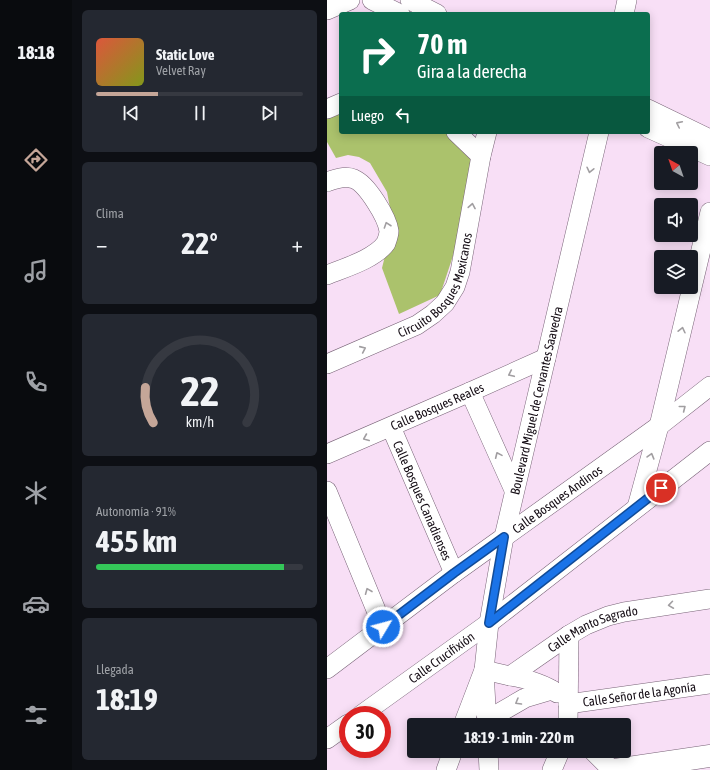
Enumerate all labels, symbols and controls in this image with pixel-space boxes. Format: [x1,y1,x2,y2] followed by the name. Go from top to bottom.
[351,28,403,80] icon: right
[417,28,467,60] text: 70 m
[17,42,55,63] text: 18:18
[156,46,215,63] text: Static Love
[417,61,527,82] text: Gira a la derecha
[156,63,206,78] text: Velvet Ray
[120,102,142,124] icon: previous
[189,102,211,124] icon: pause
[258,102,280,124] icon: next
[392,104,414,126] icon: left
[351,107,384,124] text: Luego
[676,121,683,129] one-way arrow
[22,146,50,174] icon: directions
[654,146,698,190] north arrow
[654,146,698,294] map controls
[586,167,594,173] one-way arrow
[654,198,698,242] button: sound
[467,203,475,209] one-way arrow
[96,206,124,221] text: Clima
[383,221,391,228] one-way arrow
[181,226,218,260] text: 22°
[96,231,107,257] text: −
[292,231,303,257] text: +
[395,231,475,340] street label: Circuito Bosques Mexicanos
[654,250,698,294] button: layers
[22,257,50,285] icon: music
[507,305,565,496] street label: Boulevard Miguel de Cervantes Saavedra
[678,326,686,333] one-way arrow
[359,345,366,353] one-way arrow
[180,367,219,415] text: 22
[22,368,50,396] icon: phone
[507,369,515,377] one-way arrow
[388,379,486,433] street label: Calle Bosques Reales
[678,406,685,413] one-way arrow
[185,414,214,430] text: km/h
[363,433,370,441] one-way arrow
[390,438,455,563] street label: Calle Bosques Canadienses
[495,451,503,459] one-way arrow
[646,453,655,460] one-way arrow
[509,462,605,536] street label: Calle Bosques Andinos
[644,471,678,505] pin
[650,477,672,499] icon: arrive
[22,479,50,507] icon: climate
[96,504,176,519] text: Autonomía · 91%
[96,524,177,558] text: 455 km
[365,587,373,595] one-way arrow
[22,590,50,618] icon: car
[668,600,675,609] one-way arrow
[545,603,639,655] street label: Calle Manto Sagrado
[362,606,404,648] position arrow
[406,629,477,686] street label: Calle Crucifixión
[96,662,134,677] text: Llegada
[582,679,697,709] street label: Calle Señor de la Agonía
[96,682,158,716] text: 18:19
[515,697,522,704] one-way arrow
[22,701,50,729] icon: filters
[339,706,391,758] speed limit sign: 30
[464,729,574,746] text: 18:19 · 1 min · 220 m

